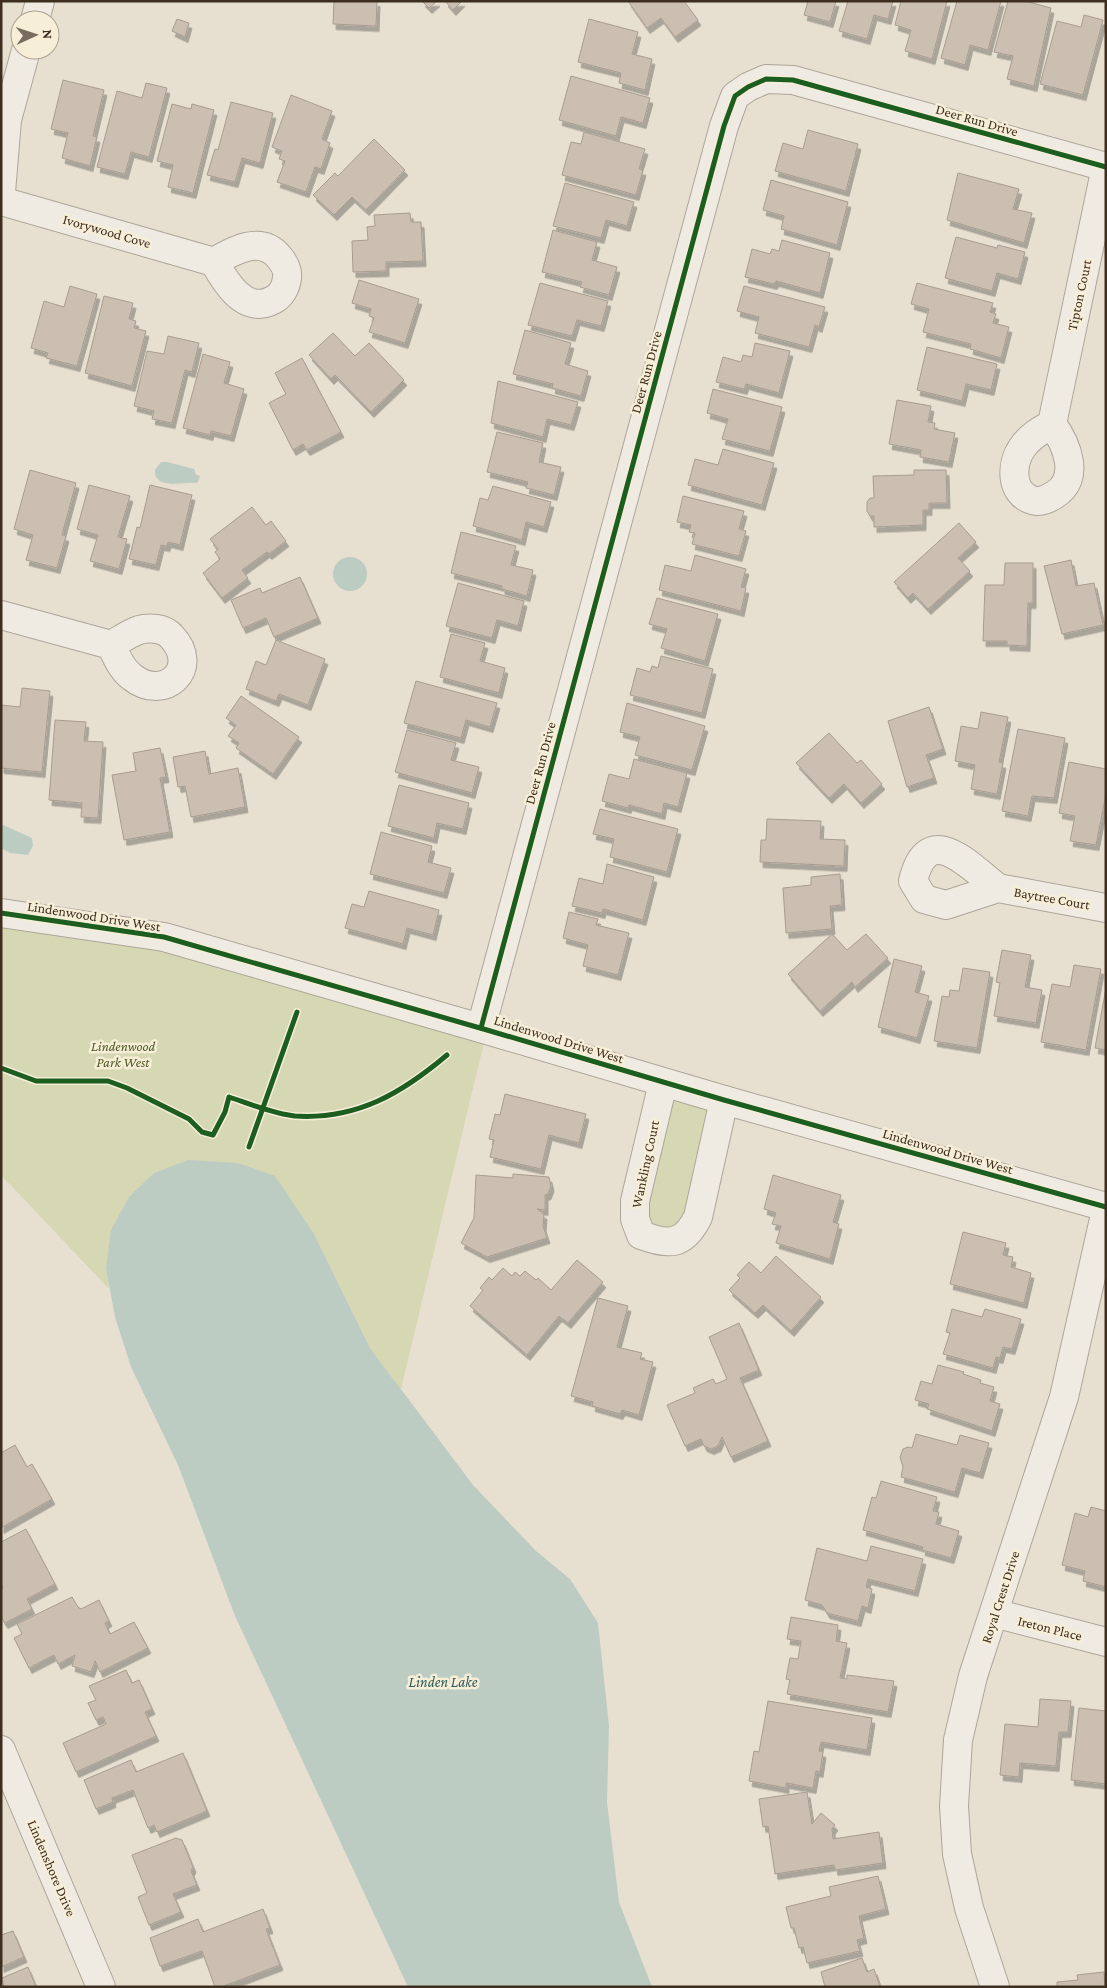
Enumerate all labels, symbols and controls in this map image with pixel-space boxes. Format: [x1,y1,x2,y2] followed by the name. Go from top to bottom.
[10,10,60,60] north arrow
[40,29,56,40] text: N
[934,101,1020,139] street label: Deer Run Drive
[61,211,153,251] street label: Ivorywood Cove
[1064,258,1094,332] street label: Tipton Court
[627,329,665,415] street label: Deer Run Drive
[521,720,559,806] street label: Deer Run Drive
[1013,883,1092,913] street label: Baytree Court
[26,898,162,935] street label: Lindenwood Drive West
[492,1012,626,1066] street label: Lindenwood Drive West
[91,1038,156,1070] park label: Lindenwood Park West
[628,1118,662,1209] street label: Wankling Court
[881,1125,1015,1177] street label: Lindenwood Drive West
[978,1549,1022,1645] street label: Royal Crest Drive
[1016,1612,1084,1644] street label: Ireton Place
[409,1674,478,1690] water label: Linden Lake
[24,1817,80,1919] street label: Lindenshore Drive

